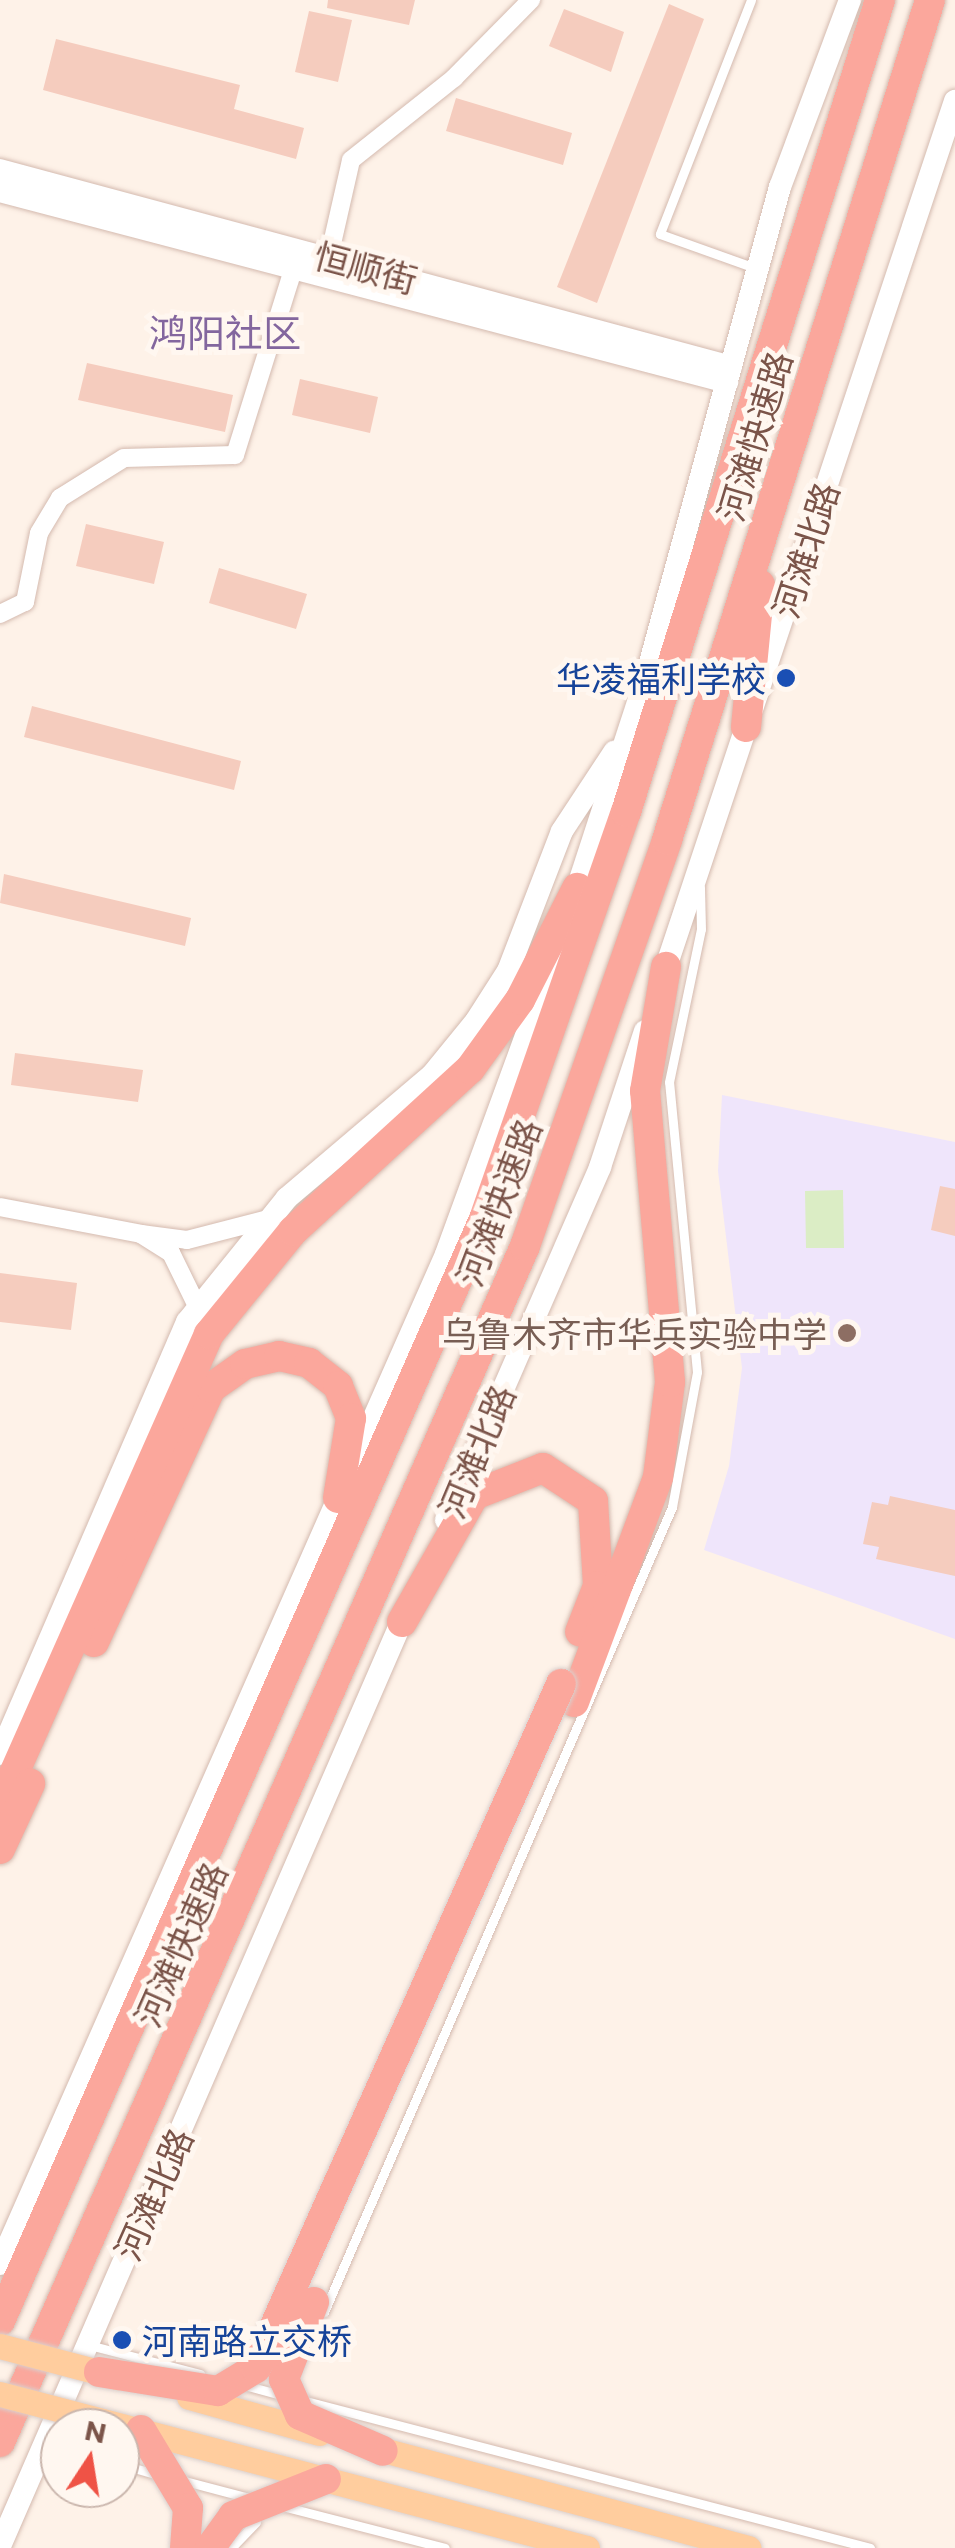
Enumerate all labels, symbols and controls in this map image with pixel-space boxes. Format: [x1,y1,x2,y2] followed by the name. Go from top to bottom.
[310,233,422,301] street label: 恒顺街
[149,309,301,355] district label: 鸿阳社区
[708,346,800,526] street label: 河滩快速路
[763,477,847,623] street label: 河滩北路
[556,657,766,699] place label: 华凌福利学校
[775,667,797,689] marker: 华凌福利学校
[447,1113,549,1291] street label: 河滩快速路
[442,1312,827,1354] place label: 乌鲁木齐市华兵实验中学
[836,1322,858,1344] marker: 乌鲁木齐市华兵实验中学
[429,1378,523,1524] street label: 河滩北路
[125,1856,235,2032] street label: 河滩快速路
[105,2122,201,2266] street label: 河滩北路
[142,2319,352,2361] place label: 河南路立交桥
[111,2329,133,2351] marker: 河南路立交桥
[40,2408,140,2508] north arrow
[82,2412,110,2449] text: N

